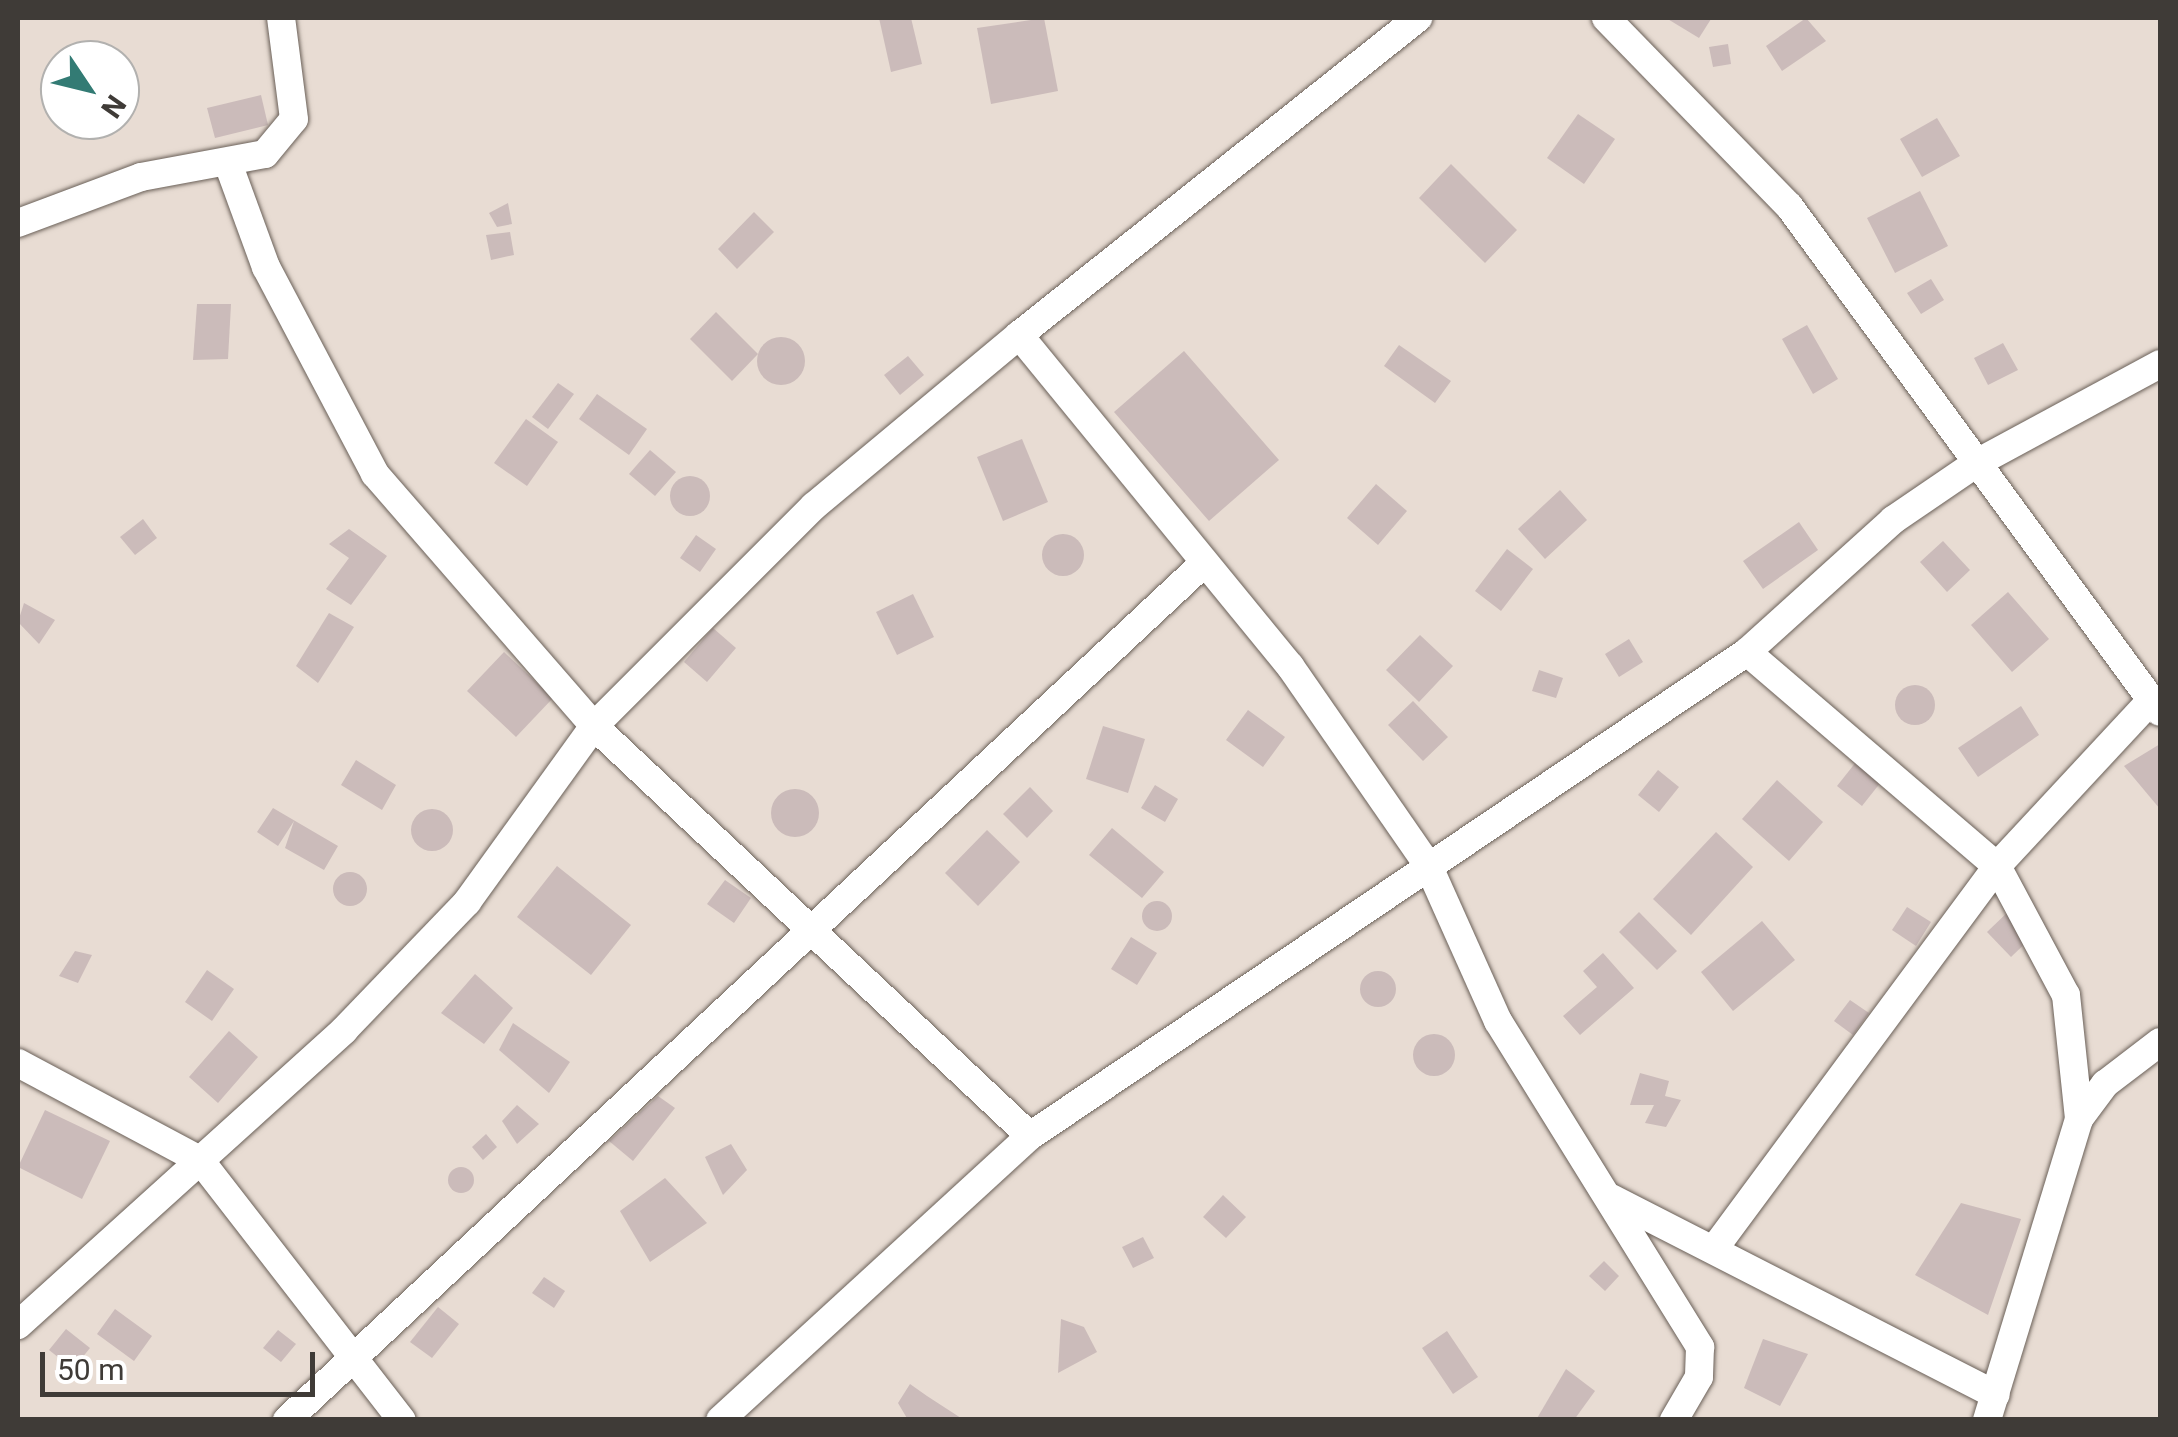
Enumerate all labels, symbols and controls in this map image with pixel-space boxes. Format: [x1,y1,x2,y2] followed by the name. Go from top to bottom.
[40,40,140,140] north arrow
[94,89,133,124] text: N
[45,1332,320,1394] scale bar
[57,1352,124,1387] text: 50 m

